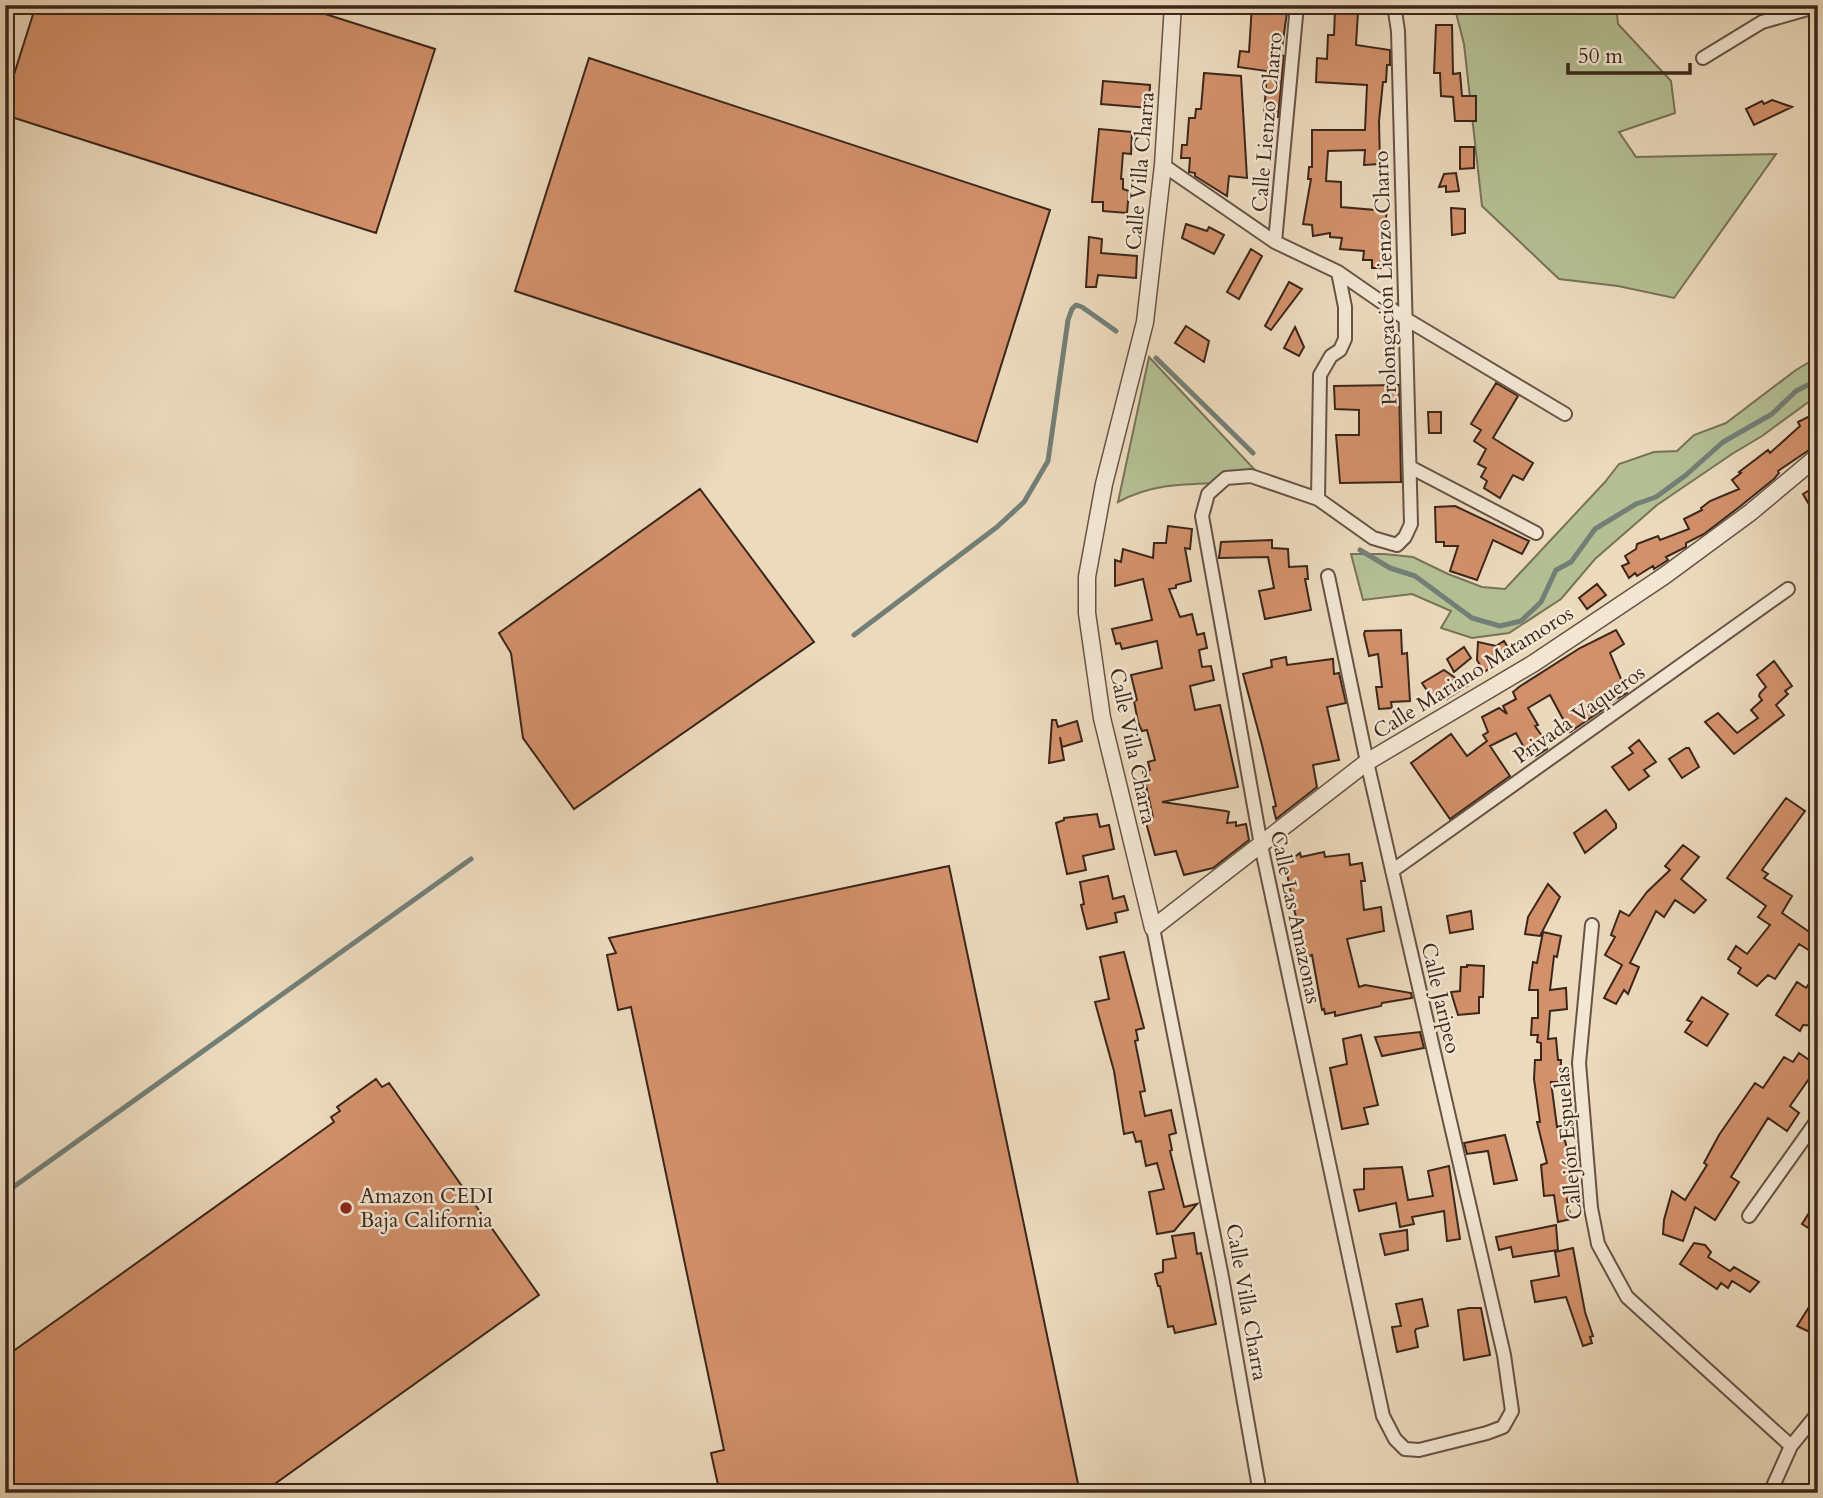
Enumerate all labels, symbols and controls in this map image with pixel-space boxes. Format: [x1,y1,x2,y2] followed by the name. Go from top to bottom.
[1245,31,1290,213] street label: Calle Lienzo Charro
[1568,32,1690,76] scale bar
[1578,42,1623,71] text: 50 m
[1119,91,1162,251] street label: Calle Villa Charra
[1367,150,1404,406] street label: Prolongación Lienzo Charro
[1368,599,1579,746] street label: Calle Mariano Matamoros
[1508,658,1651,771] street label: Privada Vaqueros
[1102,665,1163,827] street label: Calle Villa Charra
[1263,828,1328,1006] street label: Calle Las Amazonas
[1414,940,1467,1056] street label: Calle Jaripeo
[1547,1065,1590,1221] street label: Callejón Espuelas
[360,1182,493,1235] place label: Amazon CEDI Baja California
[338,1200,354,1216] marker: Amazon CEDI Baja California
[1218,1221,1275,1383] street label: Calle Villa Charra

